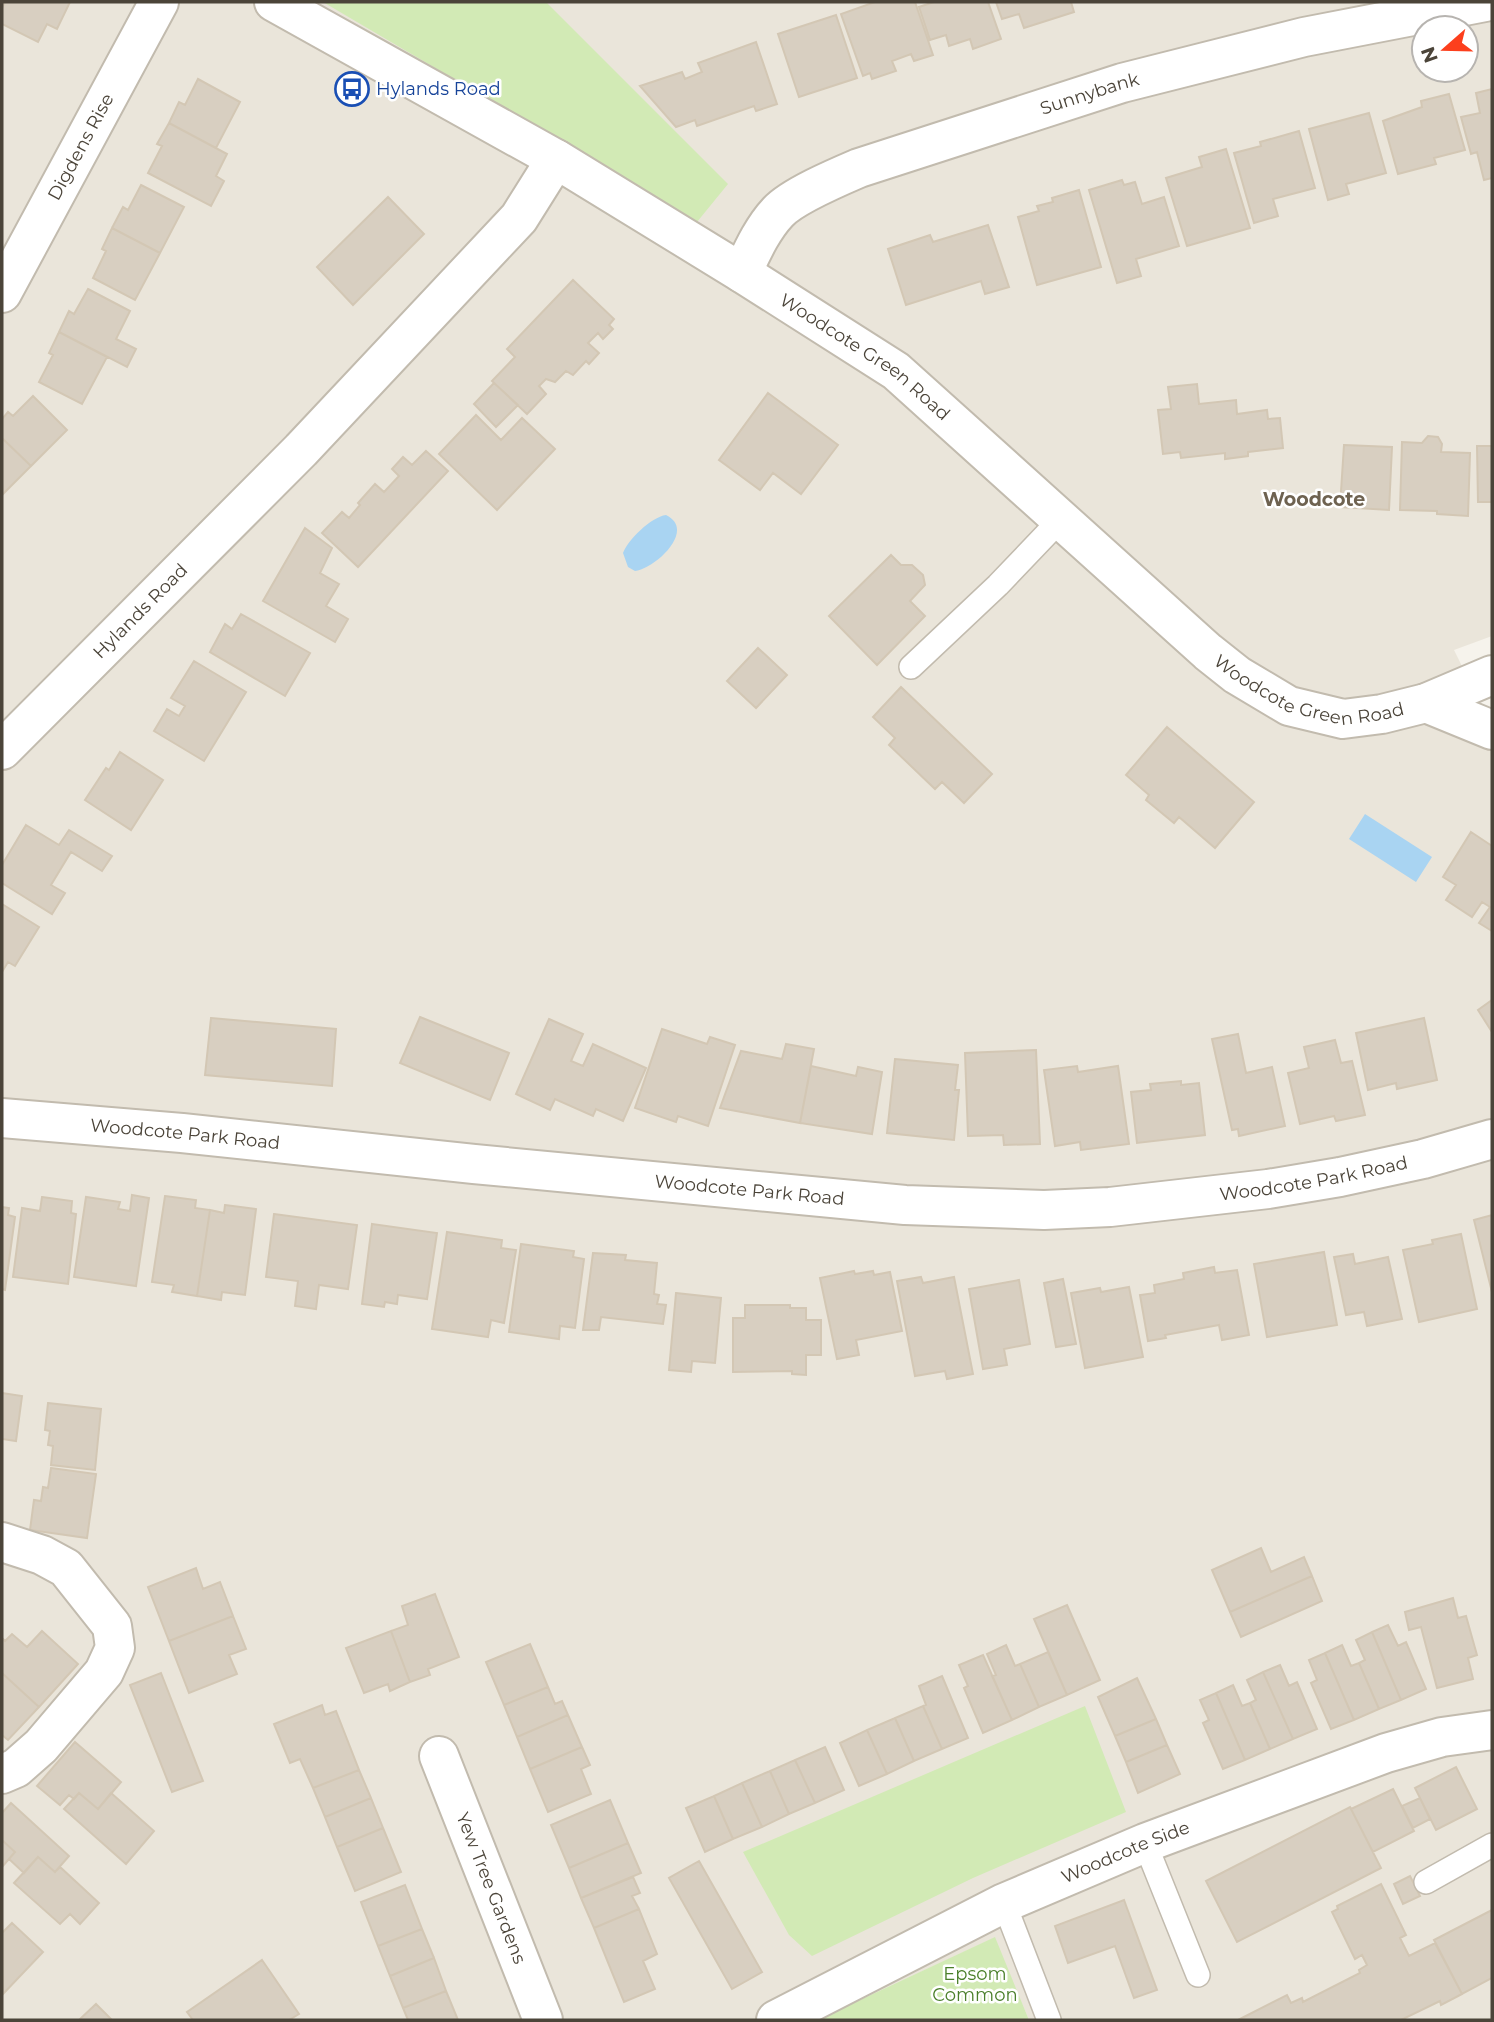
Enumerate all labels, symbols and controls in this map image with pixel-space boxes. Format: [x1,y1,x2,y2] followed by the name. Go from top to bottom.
[1410,14,1480,84] north arrow
[1416,43,1443,66] text: N
[1037,68,1142,120] street label: Sunnybank
[333,70,371,108] bus stop icon: Hylands Road
[376,78,501,100] place label: Hylands Road
[43,89,119,204] street label: Digdens Rise
[776,289,954,425] street label: Woodcote Green Road
[1263,488,1365,511] district label: Woodcote
[88,559,192,663] street label: Hylands Road
[1209,650,1406,730] street label: Woodcote Green Road
[89,1114,281,1154] street label: Woodcote Park Road
[1218,1152,1410,1205] street label: Woodcote Park Road
[654,1170,845,1210] street label: Woodcote Park Road
[451,1809,531,1967] street label: Yew Tree Gardens
[1058,1816,1193,1888] street label: Woodcote Side
[932,1963,1018,2006] park label: Epsom Common

